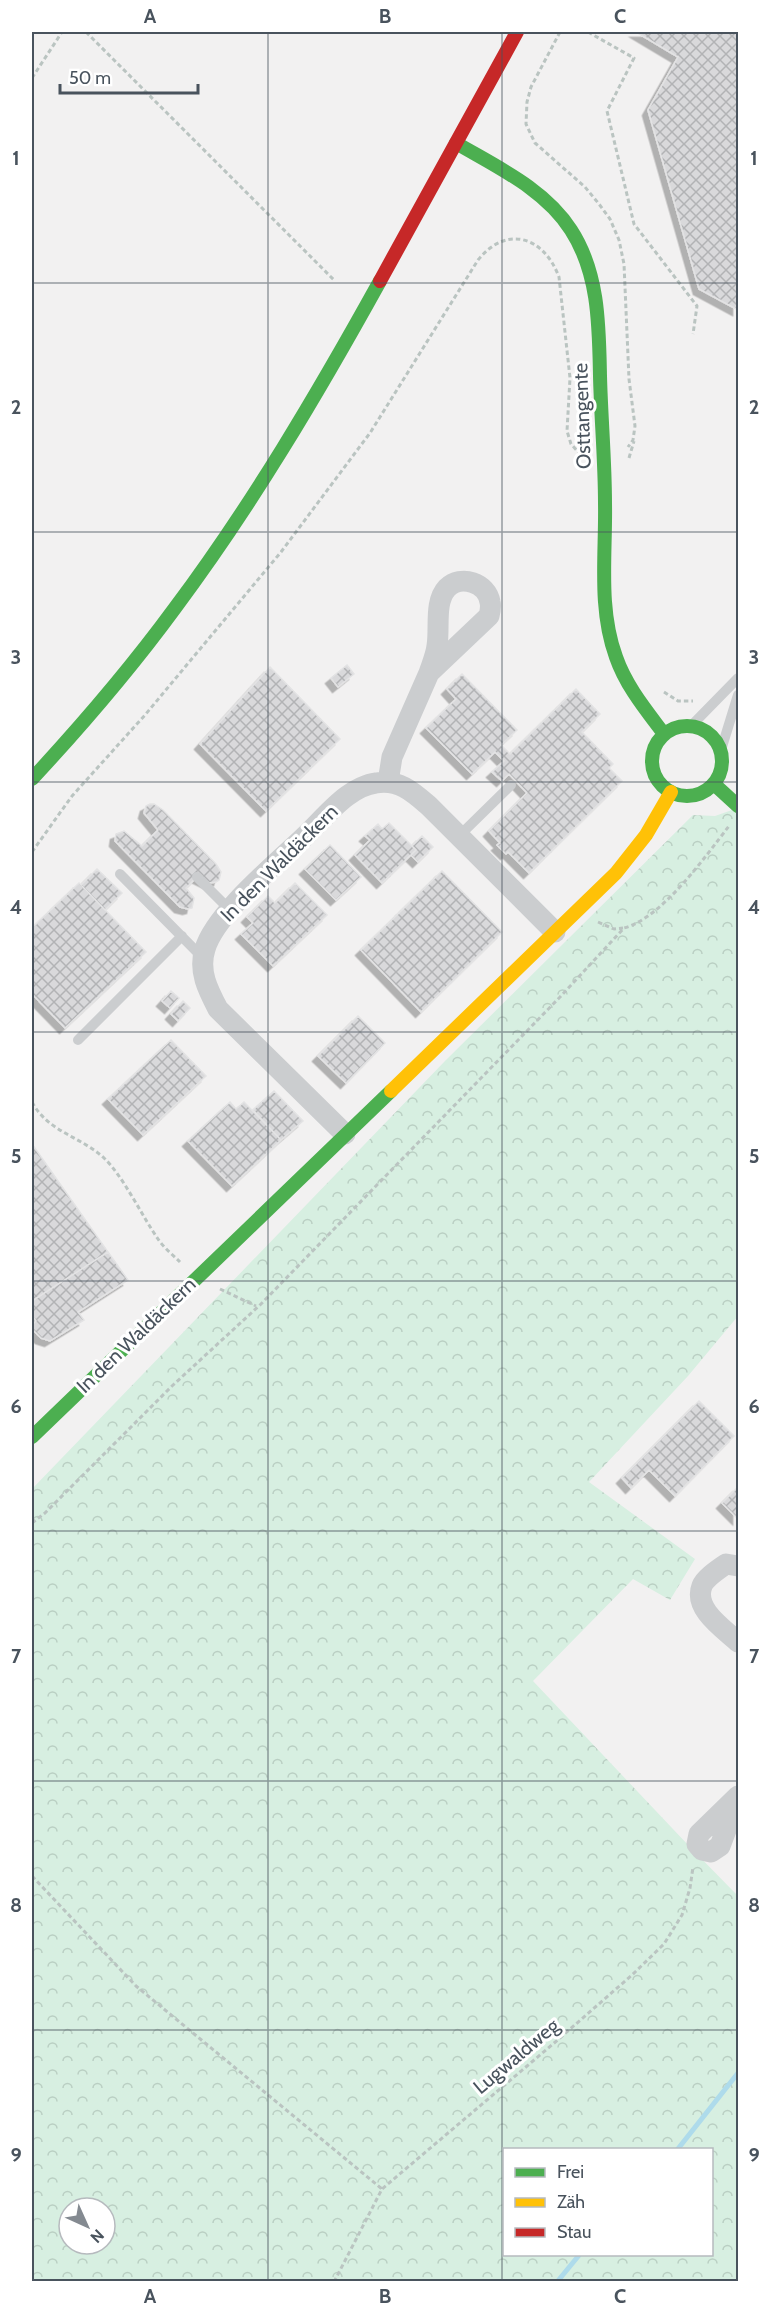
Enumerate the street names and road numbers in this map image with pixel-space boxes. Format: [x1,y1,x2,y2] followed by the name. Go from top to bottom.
[568,363,596,469] street label: Osttangente
[215,799,343,927] street label: In den Waldäckern
[72,1272,200,1398] street label: In den Waldäckern
[468,2013,565,2099] street label: Lugwaldweg

